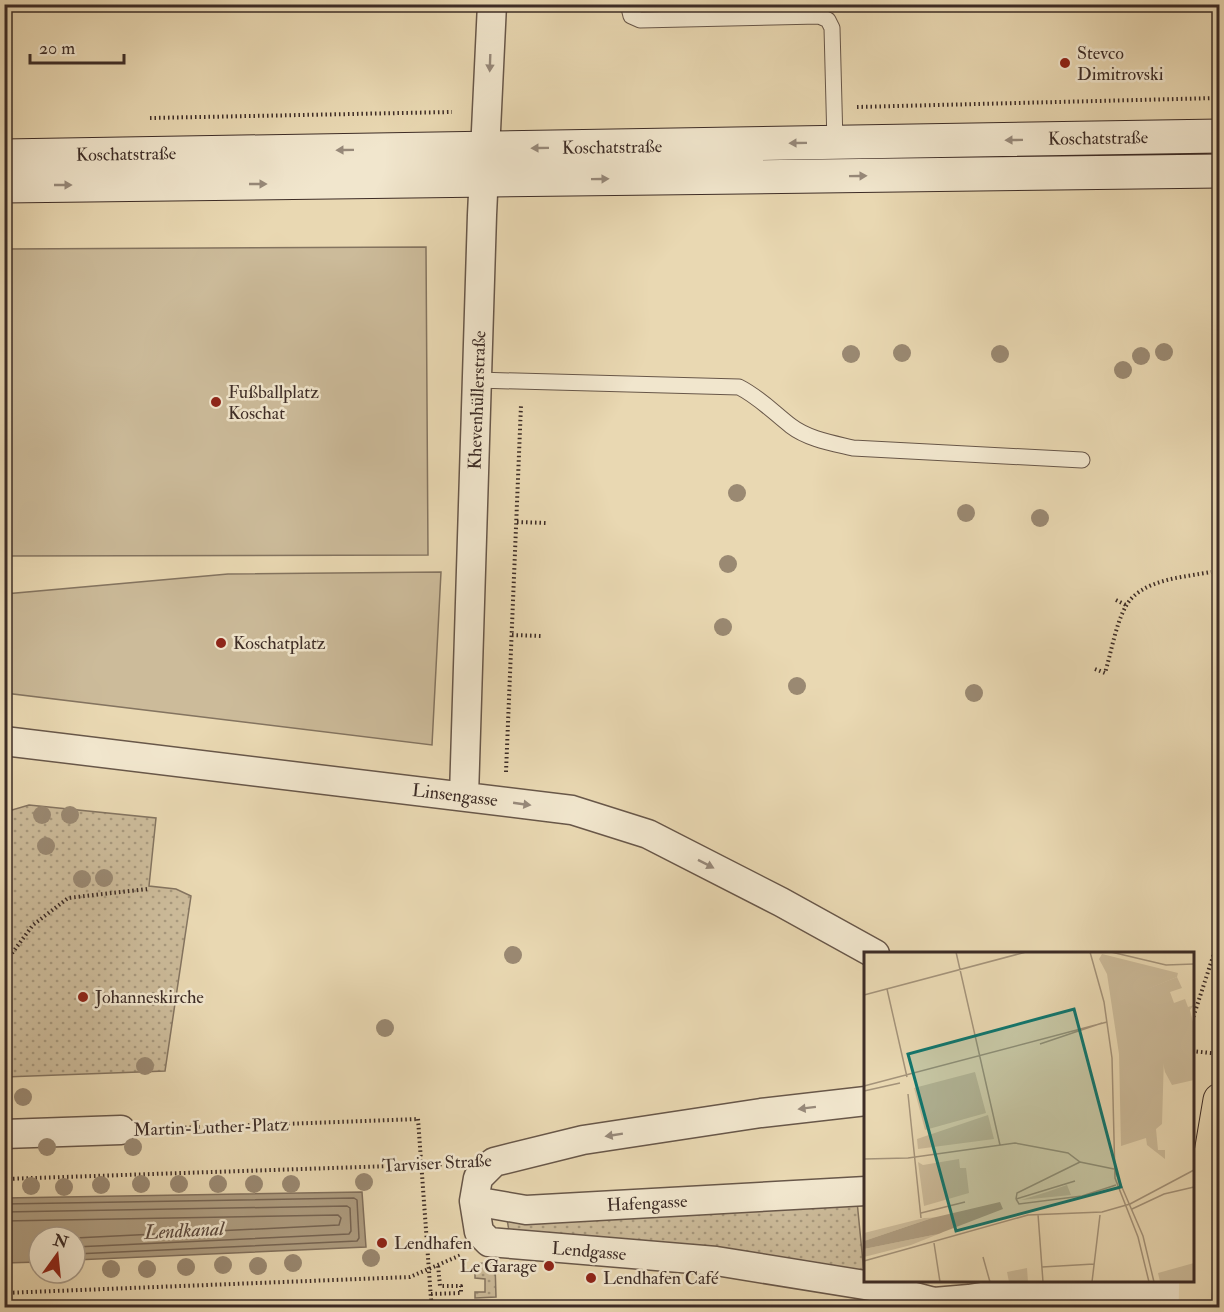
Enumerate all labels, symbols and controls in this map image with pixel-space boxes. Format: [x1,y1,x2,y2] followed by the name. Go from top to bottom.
[30,27,124,65] scale bar
[39,37,75,60] text: 20 m
[1077,42,1164,86] place label: Stevco Dimitrovski
[485,53,495,72] one-way arrow
[1058,56,1072,70] marker: Stevco Dimitrovski
[1048,126,1149,151] street label: Koschatstraße
[562,135,663,160] street label: Koschatstraße
[1005,135,1024,144] one-way arrow
[789,138,808,148] one-way arrow
[76,142,177,167] street label: Koschatstraße
[531,143,550,153] one-way arrow
[336,146,355,155] one-way arrow
[848,171,867,180] one-way arrow
[590,174,609,184] one-way arrow
[248,179,267,189] one-way arrow
[53,180,72,190] one-way arrow
[464,330,491,470] street label: Khevenhüllerstraße
[228,381,319,425] place label: Fußballplatz Koschat
[209,395,223,409] marker: Fußballplatz Koschat
[233,632,326,655] place label: Koschatplatz
[214,636,228,650] marker: Koschatplatz
[411,779,500,812] street label: Linsengasse
[512,799,531,808] one-way arrow
[697,859,714,868] one-way arrow
[864,952,1194,1282] inset map
[94,986,204,1009] place label: Johanneskirche
[76,990,90,1004] marker: Johanneskirche
[798,1103,817,1112] one-way arrow
[133,1113,289,1142] street label: Martin-Luther-Platz
[605,1131,624,1140] one-way arrow
[382,1149,493,1178] street label: Tarviser Straße
[606,1190,688,1217] street label: Hafengasse
[142,1216,227,1245] water label: Lendkanal
[27,1225,87,1285] north arrow
[50,1230,71,1253] text: N
[394,1232,472,1255] place label: Lendhafen
[375,1236,389,1250] marker: Lendhafen
[551,1237,628,1266] street label: Lendgasse
[460,1255,537,1278] place label: Le Garage
[542,1259,556,1273] marker: Le Garage
[603,1267,719,1290] place label: Lendhafen Café
[584,1271,598,1285] marker: Lendhafen Café

